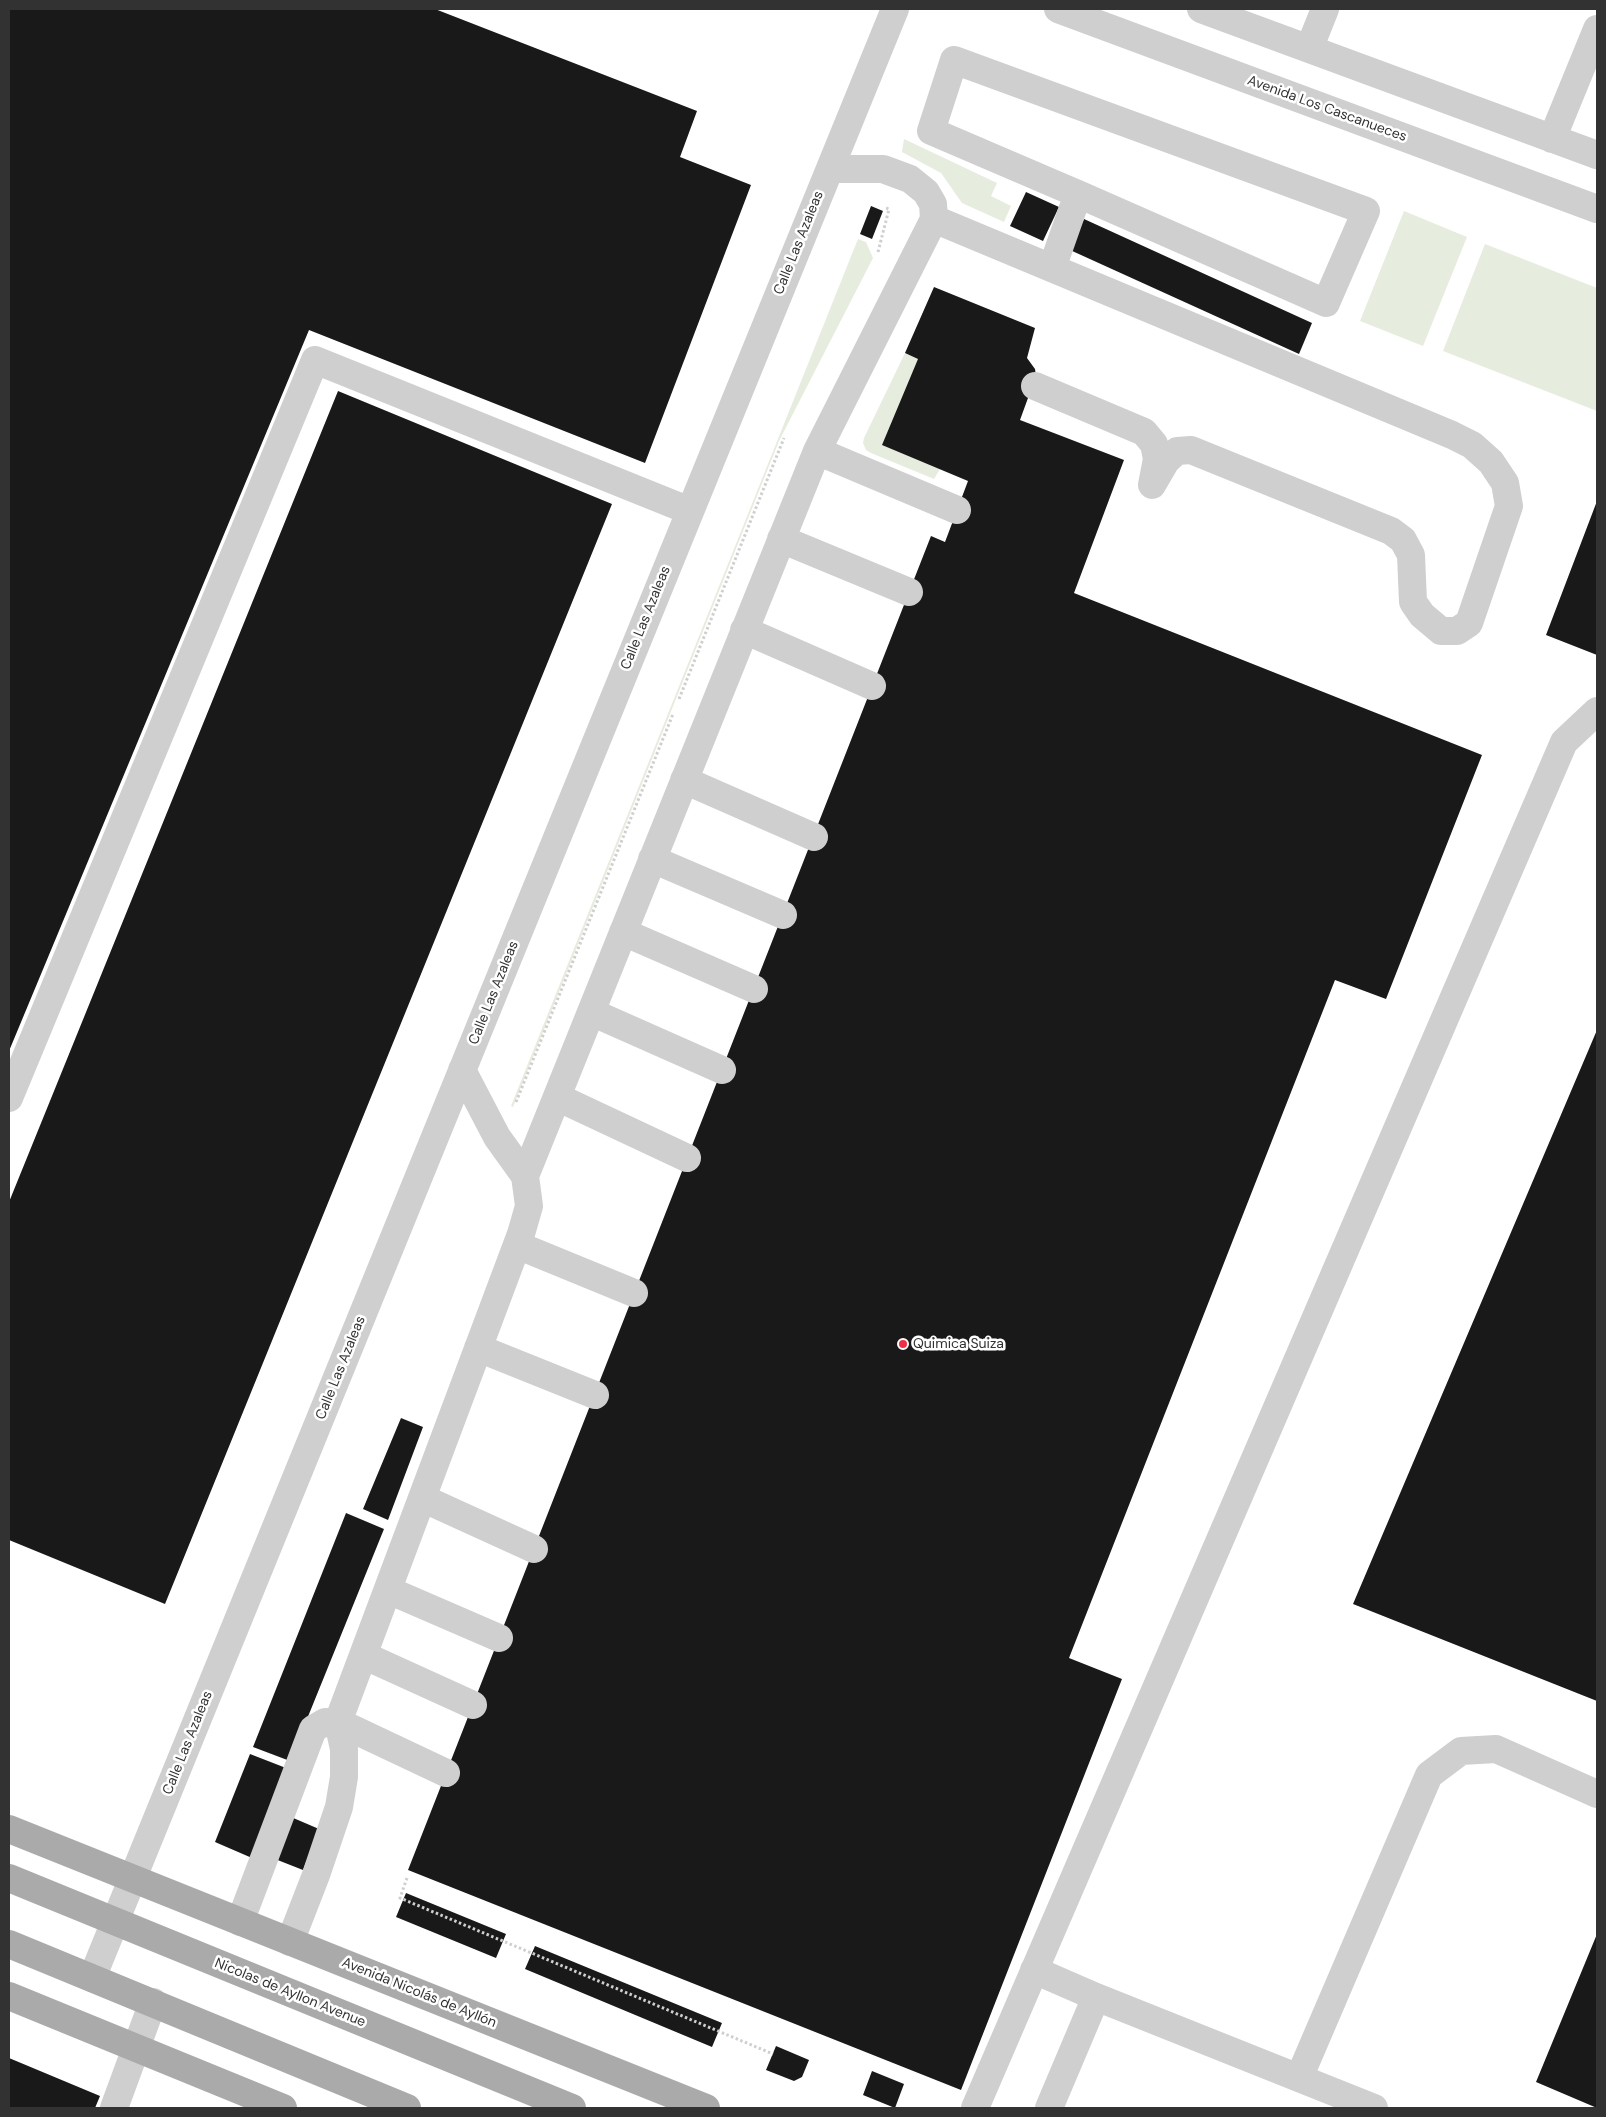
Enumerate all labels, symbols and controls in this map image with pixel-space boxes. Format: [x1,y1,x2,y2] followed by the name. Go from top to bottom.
[1245,72,1409,146] street label: Avenida Los Cascanueces
[771,189,827,297] street label: Calle Las Azaleas
[618,564,674,672] street label: Calle Las Azaleas
[466,939,522,1047] street label: Calle Las Azaleas
[313,1314,369,1422] street label: Calle Las Azaleas
[913,1336,1004,1352] place label: Quimica Suiza
[897,1338,909,1350] marker: Quimica Suiza
[160,1689,216,1797] street label: Calle Las Azaleas
[339,1954,499,2032] street label: Avenida Nicolás de Ayllón
[212,1955,368,2031] street label: Nicolas de Ayllon Avenue

